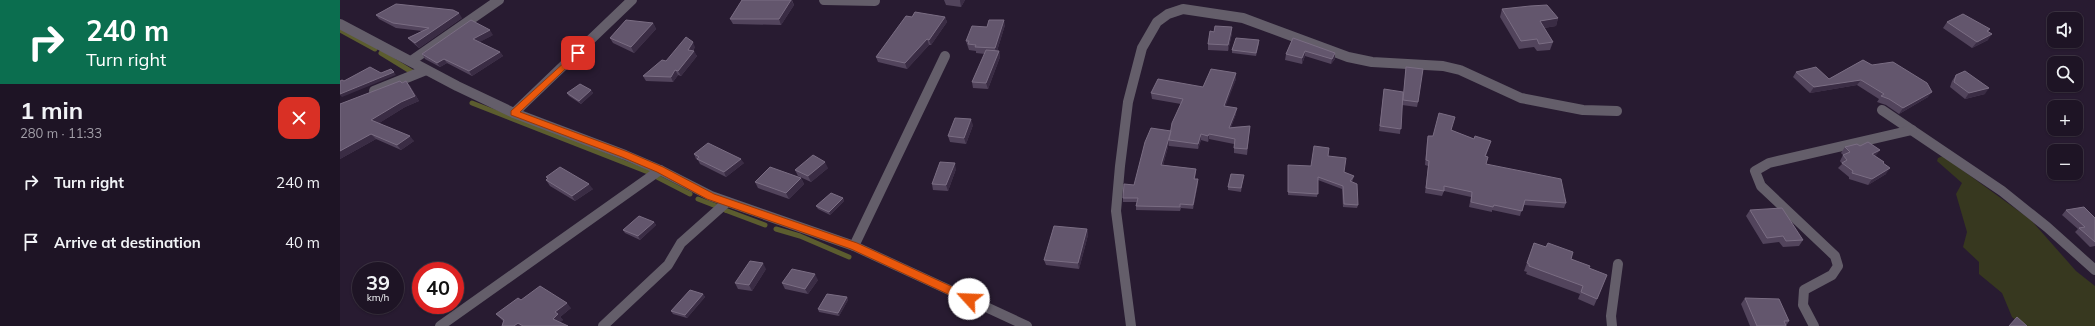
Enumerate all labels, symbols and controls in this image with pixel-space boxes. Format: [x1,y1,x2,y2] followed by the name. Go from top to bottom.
[2047,12,2083,180] map controls
[2047,12,2083,48] button: sound
[86,13,169,48] text: 240 m
[20,16,72,68] icon: right
[561,36,595,70] pin
[567,42,589,64] icon: arrive
[86,48,166,71] text: Turn right
[2047,56,2083,92] button: search
[20,95,83,125] text: 1 min
[278,97,320,139] button: close
[2047,100,2083,136] button: +
[20,125,102,141] text: 280 m · 11:33
[2047,144,2083,180] button: −
[20,171,42,193] icon: right
[54,173,124,192] text: Turn right
[276,173,320,192] text: 240 m
[20,231,42,253] icon: arrive
[54,233,201,252] text: Arrive at destination
[285,233,320,252] text: 40 m
[412,262,464,314] speed limit sign: 40
[366,270,390,295] text: 39
[948,278,990,320] position arrow
[367,291,389,304] text: km/h

